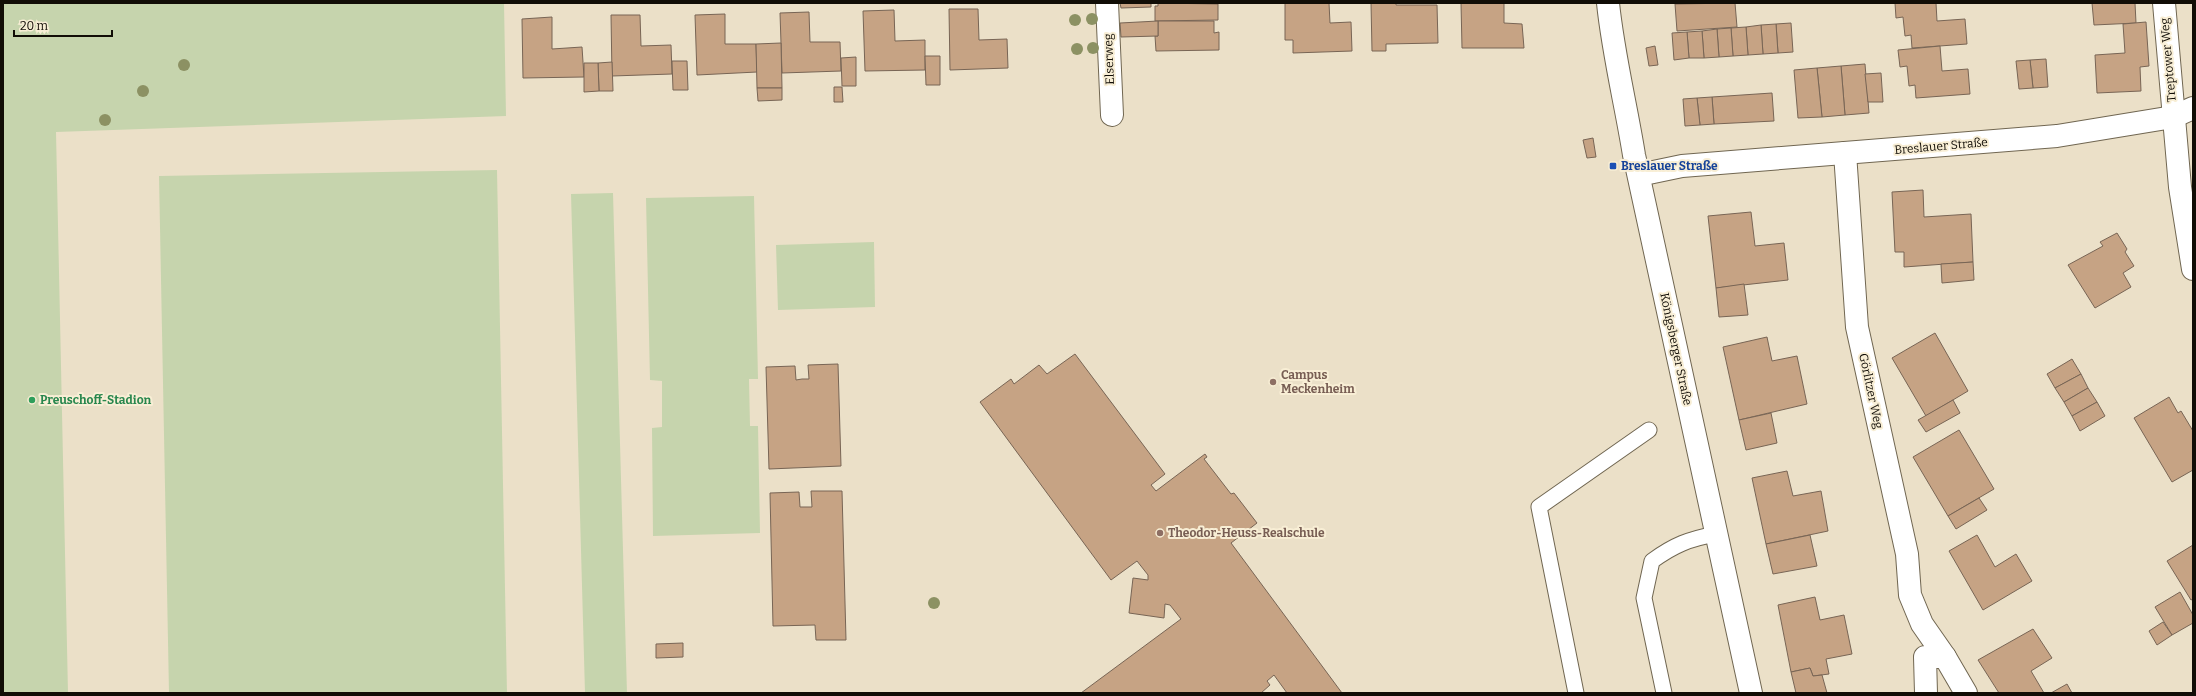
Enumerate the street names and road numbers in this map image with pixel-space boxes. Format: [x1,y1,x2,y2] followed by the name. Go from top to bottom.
[2157,17,2179,103] street label: Treptower Weg
[1101,33,1117,85] street label: Elserweg
[1894,135,1988,157] street label: Breslauer Straße
[1657,291,1695,407] street label: Königsberger Straße
[1856,352,1886,430] street label: Görlitzer Weg

